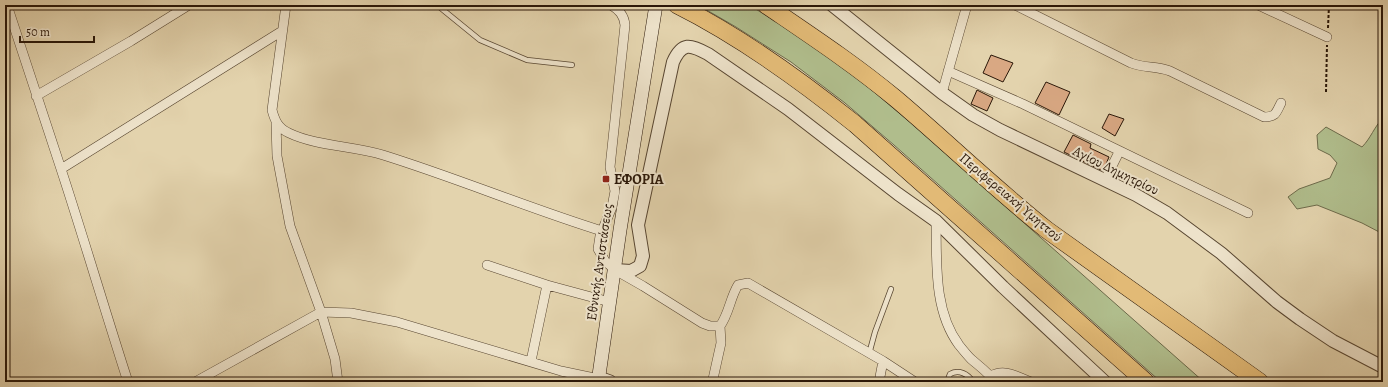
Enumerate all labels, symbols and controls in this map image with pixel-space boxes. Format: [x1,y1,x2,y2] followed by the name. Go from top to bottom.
[20,18,94,44] scale bar
[26,24,50,40] text: 50 m
[1069,141,1162,200] street label: Αγίου Δημητρίου
[955,149,1066,246] street label: Περιφερειακή Υμηττού
[614,170,664,189] place label: ΕΦΟΡΙΑ
[601,174,611,184] marker: ΕΦΟΡΙΑ
[582,202,617,322] street label: Εθνικής Αντιστάσεως

